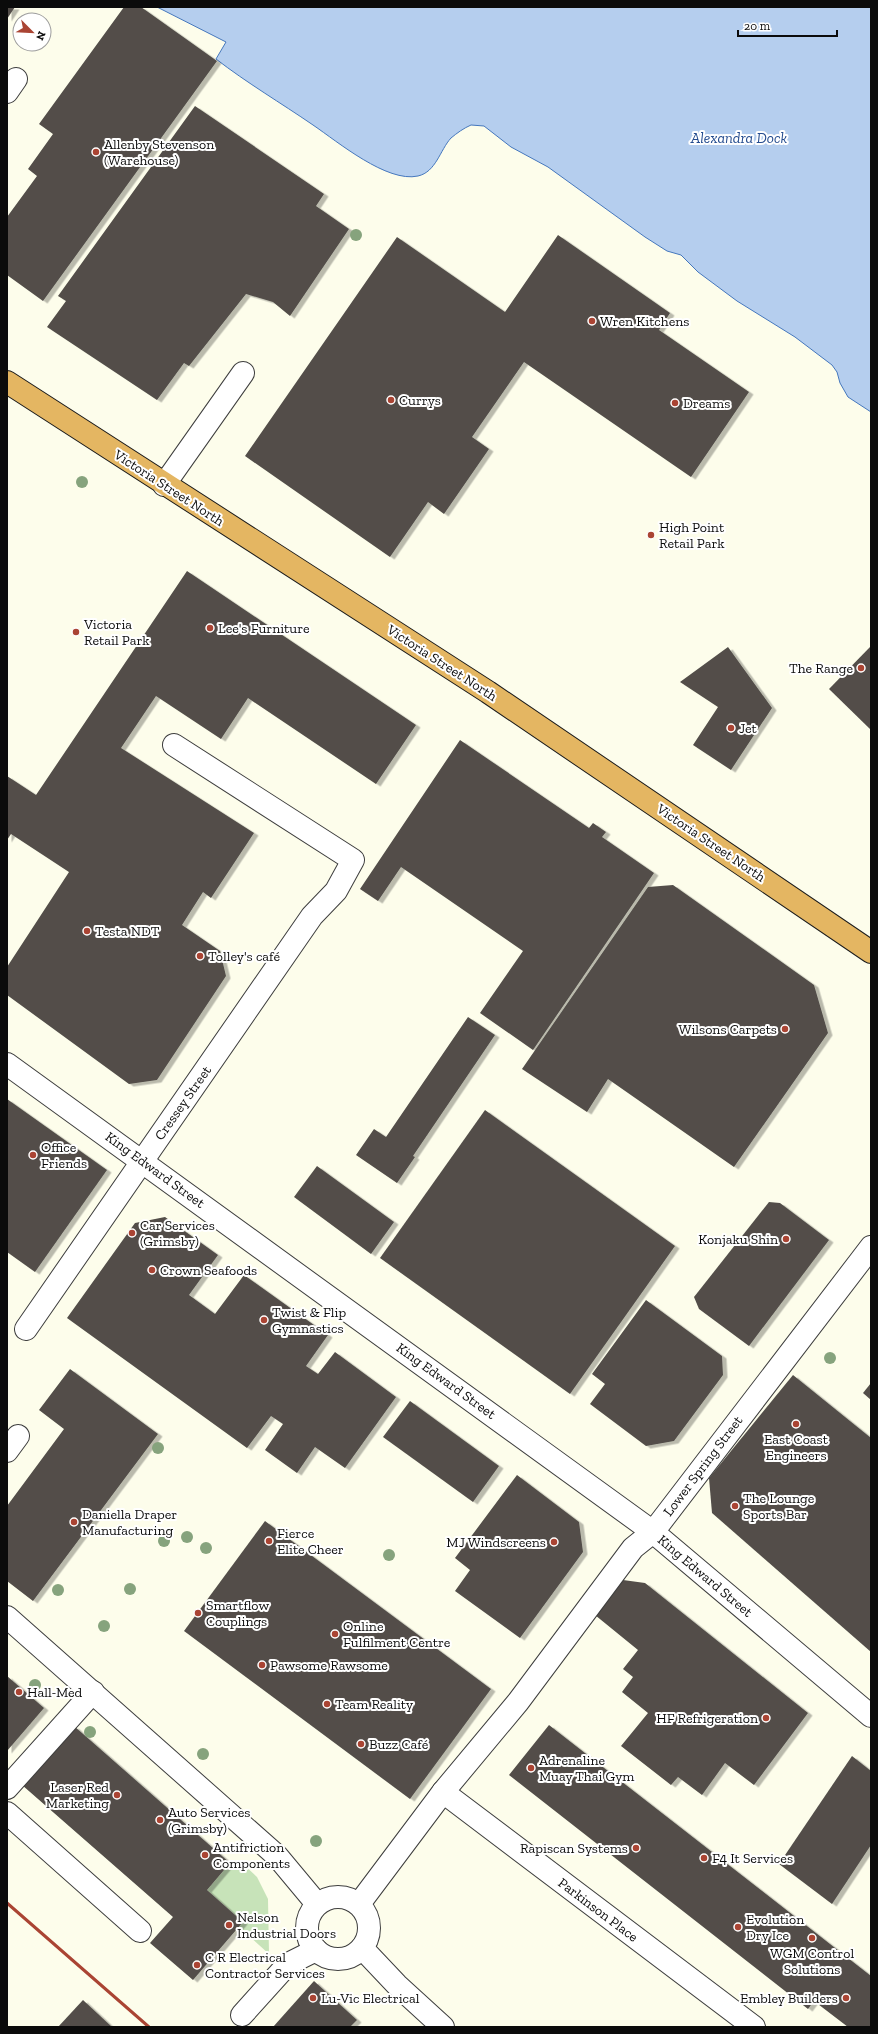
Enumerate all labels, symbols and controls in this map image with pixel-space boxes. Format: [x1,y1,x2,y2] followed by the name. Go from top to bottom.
[12,12,52,52] north arrow
[738,12,837,38] scale bar
[744,19,771,33] text: 20 m
[33,29,48,43] text: N
[690,129,788,147] water label: Alexandra Dock
[104,136,214,169] place label: Allenby Stevenson (Warehouse)
[91,147,101,157] marker: Allenby Stevenson (Warehouse)
[600,313,689,330] place label: Wren Kitchens
[587,316,597,326] marker: Wren Kitchens
[399,392,441,409] place label: Currys
[386,395,396,405] marker: Currys
[683,395,730,412] place label: Dreams
[670,398,680,408] marker: Dreams
[110,446,227,530] street label: Victoria Street North
[659,519,725,552] place label: High Point Retail Park
[646,530,656,540] marker: High Point Retail Park
[83,616,150,649] place label: Victoria Retail Park
[218,620,310,637] place label: Lee's Furniture
[383,621,500,705] street label: Victoria Street North
[205,623,215,633] marker: Lee's Furniture
[71,627,81,637] marker: Victoria Retail Park
[789,660,853,677] place label: The Range
[856,663,866,673] marker: The Range
[739,720,758,737] place label: Jet
[726,723,736,733] marker: Jet
[653,800,769,886] street label: Victoria Street North
[95,923,160,940] place label: Testa NDT
[82,926,92,936] marker: Testa NDT
[208,948,280,965] place label: Tolley's café
[195,951,205,961] marker: Tolley's café
[679,1021,777,1038] place label: Wilsons Carpets
[780,1024,790,1034] marker: Wilsons Carpets
[151,1062,215,1144] street label: Cressey Street
[102,1128,209,1212] street label: King Edward Street
[41,1139,87,1172] place label: Office Friends
[28,1150,38,1160] marker: Office Friends
[140,1217,215,1250] place label: Car Services (Grimsby)
[127,1228,137,1238] marker: Car Services (Grimsby)
[698,1231,778,1248] place label: Konjaku Shin
[781,1234,791,1244] marker: Konjaku Shin
[160,1262,257,1279] place label: Crown Seafoods
[147,1265,157,1275] marker: Crown Seafoods
[272,1304,346,1337] place label: Twist & Flip Gymnastics
[259,1315,269,1325] marker: Twist & Flip Gymnastics
[393,1339,500,1423] street label: King Edward Street
[660,1412,747,1520] street label: Lower Spring Street
[791,1419,801,1429] marker: East Coast Engineers
[764,1431,829,1464] place label: East Coast Engineers
[743,1490,815,1523] place label: The Lounge Sports Bar
[730,1501,740,1511] marker: The Lounge Sports Bar
[82,1506,177,1539] place label: Daniella Draper Manufacturing
[69,1517,79,1527] marker: Daniella Draper Manufacturing
[277,1525,344,1558] place label: Fierce Elite Cheer
[654,1531,757,1621] street label: King Edward Street
[446,1534,546,1551] place label: MJ Windscreens
[264,1536,274,1546] marker: Fierce Elite Cheer
[549,1537,559,1547] marker: MJ Windscreens
[206,1597,269,1630] place label: Smartflow Couplings
[193,1608,203,1618] marker: Smartflow Couplings
[343,1618,451,1651] place label: Online Fulfilment Centre
[330,1629,340,1639] marker: Online Fulfilment Centre
[270,1657,388,1674] place label: Pawsome Rawsome
[257,1660,267,1670] marker: Pawsome Rawsome
[27,1684,83,1701] place label: Hall-Med
[14,1687,24,1697] marker: Hall-Med
[335,1696,414,1713] place label: Team Reality
[322,1699,332,1709] marker: Team Reality
[656,1710,758,1727] place label: HF Refrigeration
[761,1713,771,1723] marker: HF Refrigeration
[369,1736,429,1753] place label: Buzz Café
[356,1739,366,1749] marker: Buzz Café
[539,1752,634,1785] place label: Adrenaline Muay Thai Gym
[526,1763,536,1773] marker: Adrenaline Muay Thai Gym
[46,1779,109,1812] place label: Laser Red Marketing
[112,1790,122,1800] marker: Laser Red Marketing
[168,1804,250,1837] place label: Auto Services (Grimsby)
[155,1815,165,1825] marker: Auto Services (Grimsby)
[213,1839,290,1872] place label: Antifriction Components
[520,1840,628,1857] place label: Rapiscan Systems
[631,1843,641,1853] marker: Rapiscan Systems
[200,1850,210,1860] marker: Antifriction Components
[712,1850,793,1867] place label: F4 It Services
[699,1853,709,1863] marker: F4 It Services
[555,1874,642,1946] street label: Parkinson Place
[237,1909,336,1942] place label: Nelson Industrial Doors
[746,1911,804,1944] place label: Evolution Dry Ice
[224,1920,234,1930] marker: Nelson Industrial Doors
[733,1922,743,1932] marker: Evolution Dry Ice
[807,1933,817,1943] marker: WGM Control Solutions
[770,1945,854,1978] place label: WGM Control Solutions
[205,1949,325,1982] place label: C R Electrical Contractor Services
[192,1960,202,1970] marker: C R Electrical Contractor Services
[321,1990,420,2007] place label: Lu-Vic Electrical
[740,1990,838,2007] place label: Embley Builders
[308,1993,318,2003] marker: Lu-Vic Electrical
[841,1993,851,2003] marker: Embley Builders

